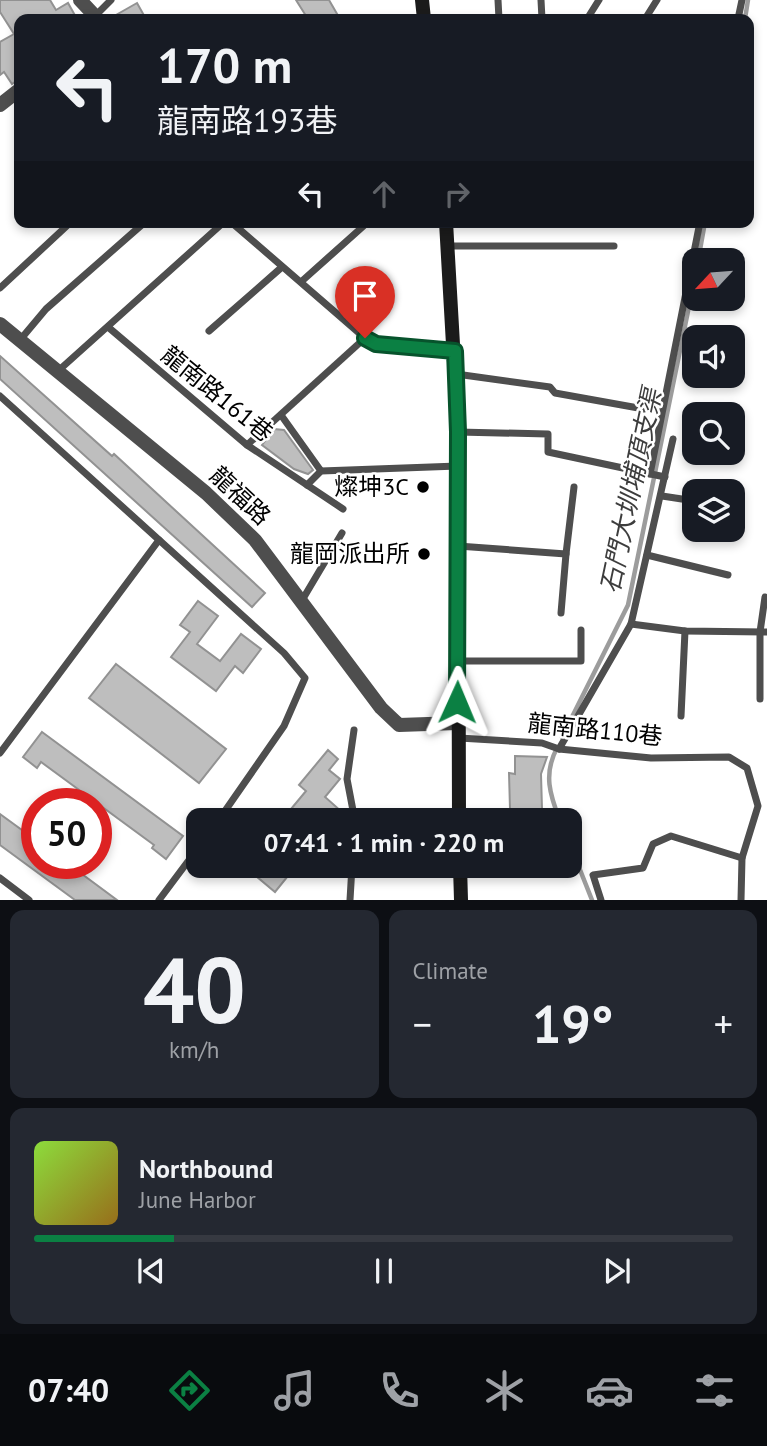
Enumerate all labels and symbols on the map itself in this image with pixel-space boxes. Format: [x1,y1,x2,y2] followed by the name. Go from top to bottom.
[682,248,746,312] north arrow
[335,266,395,338] pin
[155,339,280,448] street label: 龍南路161巷
[593,382,669,596] water label: 石門大圳埔頂支渠
[203,460,277,532] street label: 龍福路
[334,471,409,502] place label: 燦坤3C
[415,479,431,495] marker: 燦坤3C
[290,538,410,569] place label: 龍岡派出所
[416,546,432,562] marker: 龍岡派出所
[420,665,494,739] position arrow
[526,707,664,752] street label: 龍南路110巷
[21,788,112,879] speed limit sign: 50

